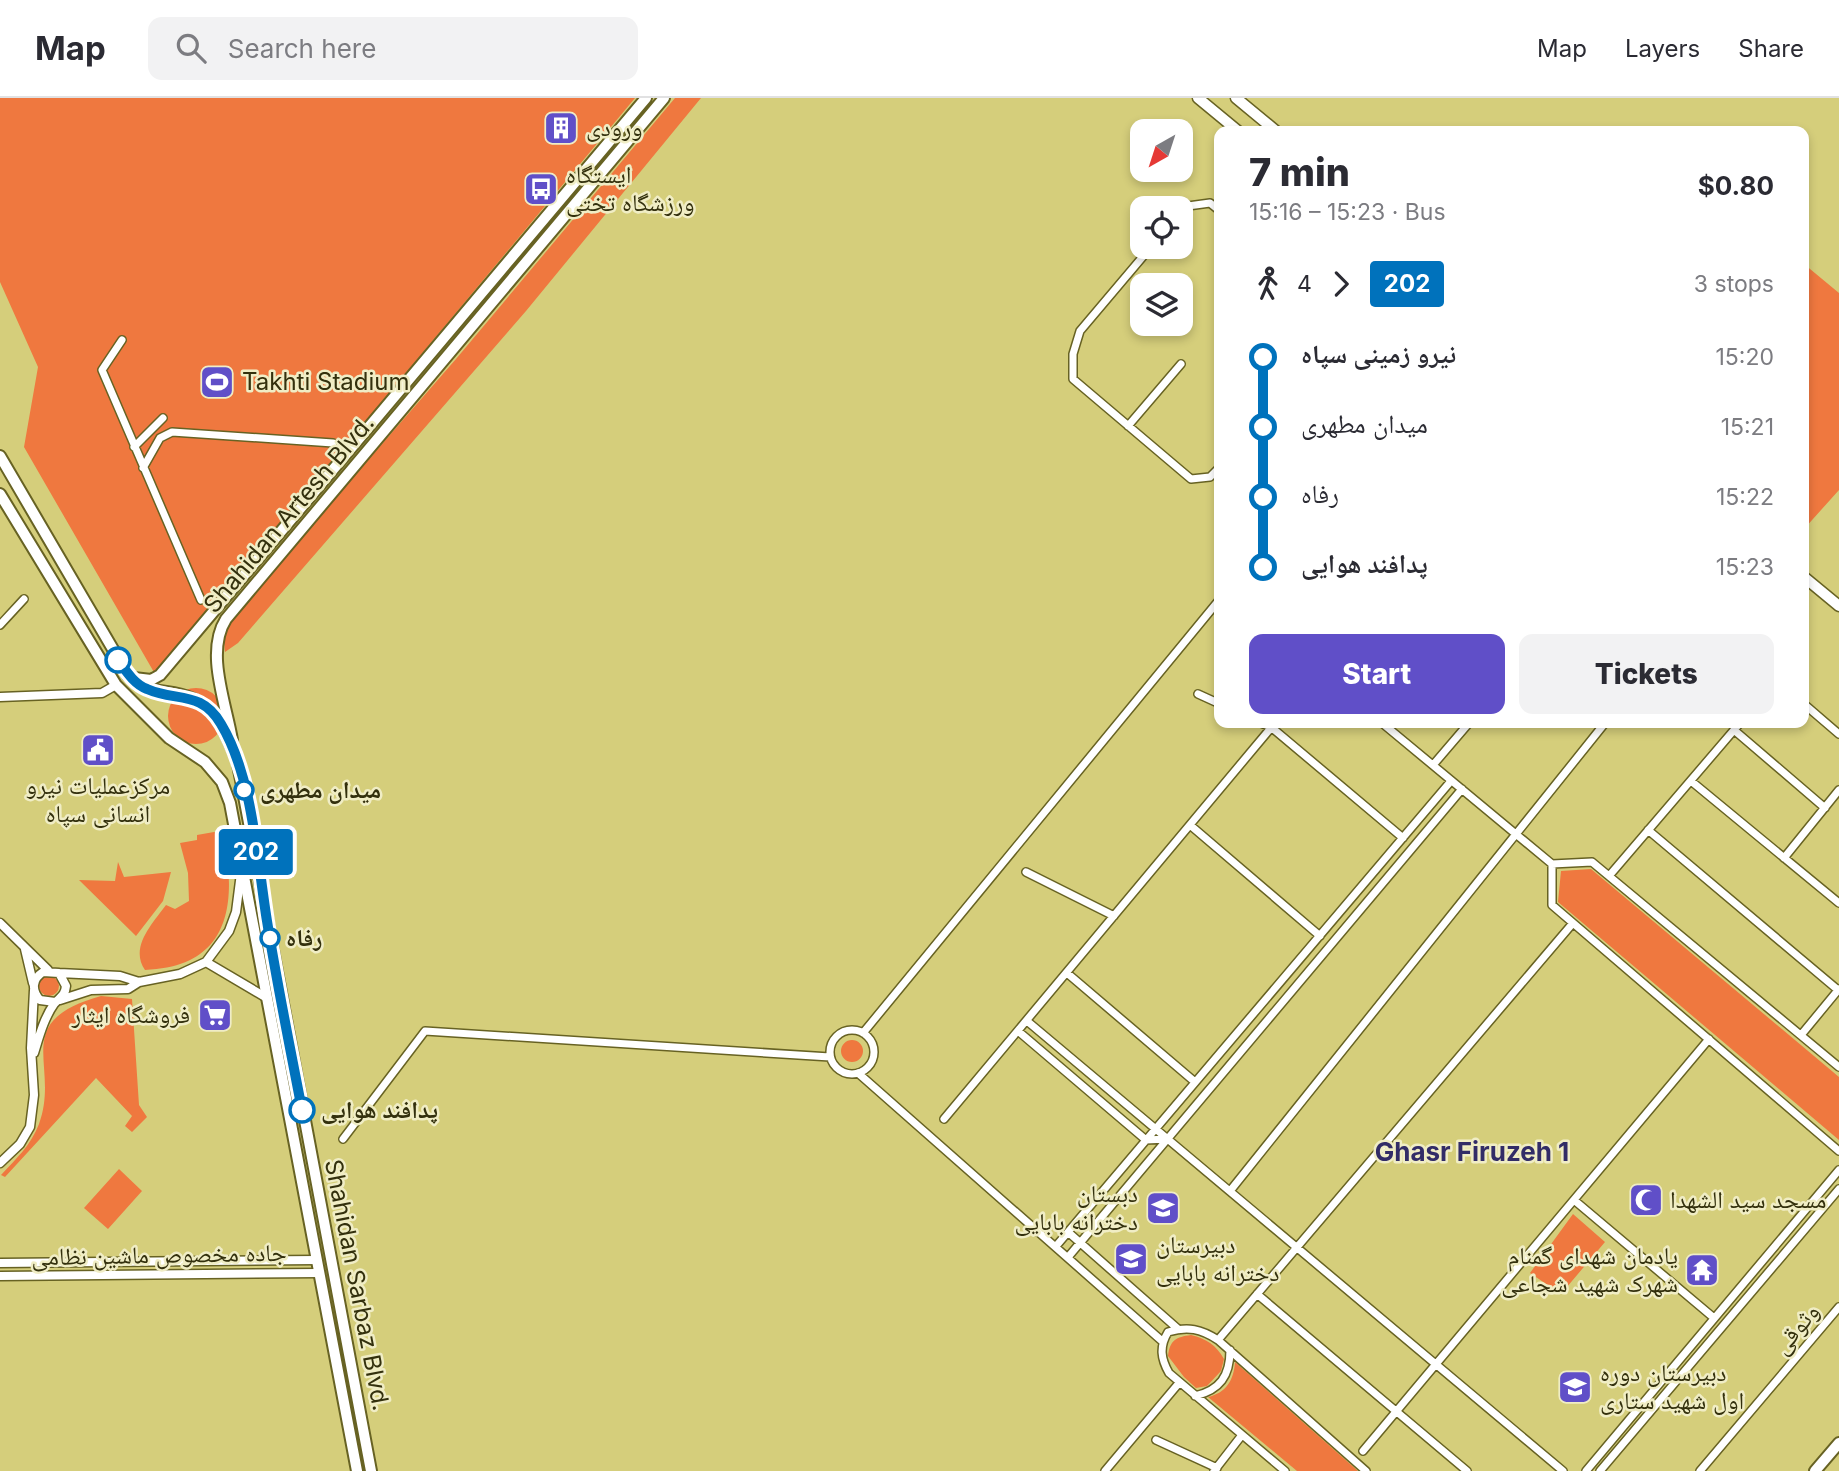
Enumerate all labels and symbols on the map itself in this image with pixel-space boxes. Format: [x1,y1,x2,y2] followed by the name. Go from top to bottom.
[542,109,580,147] building icon: ورودی
[586,113,643,142] place label: ورودی
[1130,119,1194,182] north arrow
[566,160,695,217] place label: ایستگاه ورزشگاه تختی
[522,170,560,208] bus stop icon: ایستگاه ورزشگاه تختی
[198,363,236,401] sports icon: Takhti Stadium
[242,367,410,396] place label: Takhti Stadium
[197,409,380,619] street label: Shahidan Artesh Blvd.
[105,647,131,673] unlabelled marker
[79,731,117,769] public building icon: مرکزعملیات نیرو انسانی سپاه
[26,771,170,828] place label: مرکزعملیات نیرو انسانی سپاه
[260,775,381,804] place label: میدان مطهری
[234,780,254,800] marker: میدان مطهری
[216,829,296,875] line badge: 202
[286,923,322,952] place label: رفاه
[260,928,280,948] marker: رفاه
[196,996,234,1034] supermarket icon: فروشگاه ایثار
[71,1000,190,1029] place label: فروشگاه ایثار
[321,1095,438,1124] place label: پدافند هوایی
[289,1097,315,1123] marker: پدافند هوایی
[1375,1136,1569,1167] district label: Ghasr Firuzeh 1
[319,1157,396,1413] street label: Shahidan Sarbaz Blvd.
[1014,1179,1138,1236] place label: دبستان دخترانه بابایی
[1627,1181,1665,1219] mosque icon: مسجد سید الشهدا
[1670,1185,1826,1214] place label: مسجد سید الشهدا
[1144,1189,1182,1227] school or university icon: دبستان دخترانه بابایی
[1156,1230,1280,1287] place label: دبیرستان دخترانه بابایی
[31,1238,287,1271] street label: جاده مخصوص ماشین نظامی
[1112,1240,1150,1278] school or university icon: دبیرستان دخترانه بابایی
[1501,1241,1678,1298] place label: یادمان شهدای گمنام شهرک شهید شجاعی
[1683,1251,1721,1289] temple icon: یادمان شهدای گمنام شهرک شهید شجاعی
[1766,1297,1825,1360] street label: وثوقی
[1600,1358,1744,1415] place label: دبیرستان دوره اول شهید ستاری
[1556,1368,1594,1406] school or university icon: دبیرستان دوره اول شهید ستاری

